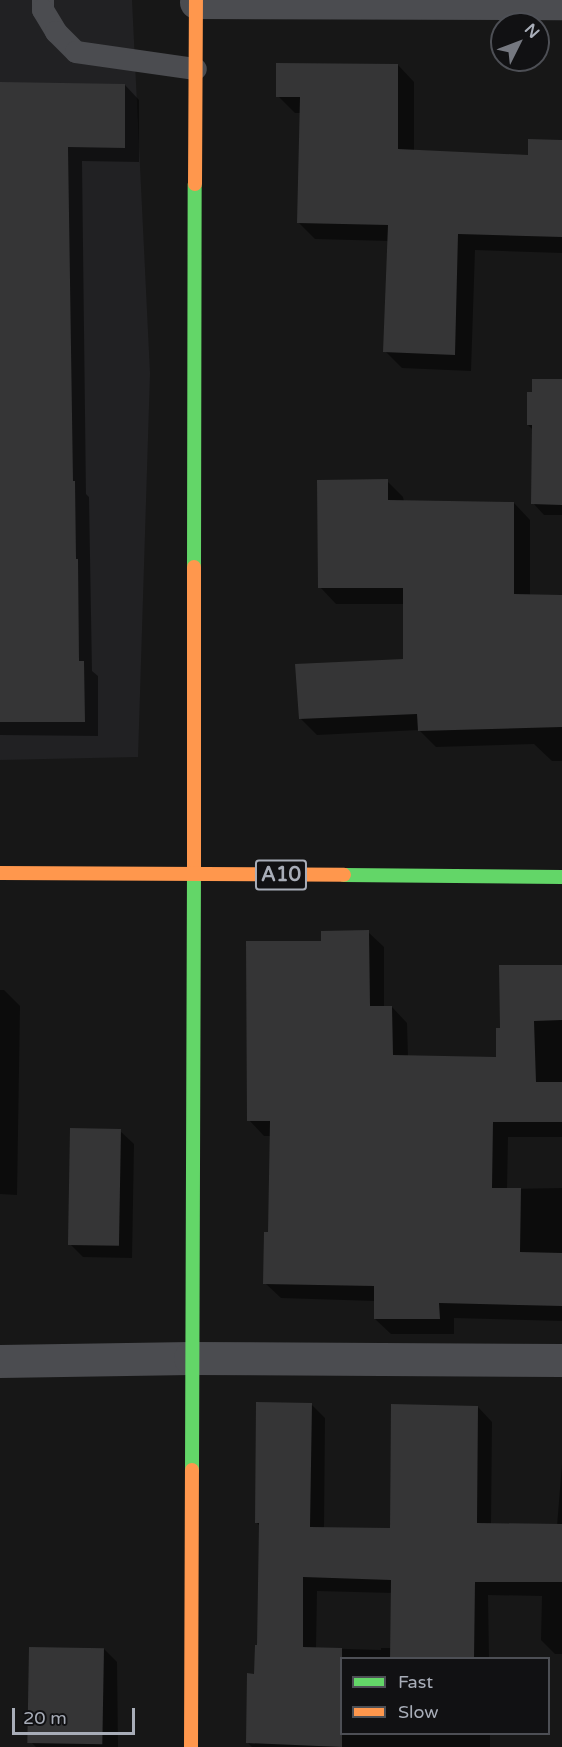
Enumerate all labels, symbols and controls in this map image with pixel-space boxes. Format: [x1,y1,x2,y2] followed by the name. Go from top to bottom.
[490,12,550,72] north arrow
[520,20,544,43] text: N
[254,858,308,892] road number: A10
[340,1657,550,1735] legend
[398,1671,433,1693] text: Fast
[15,1696,138,1734] scale bar
[398,1701,439,1723] text: Slow
[23,1707,67,1729] text: 20 m

